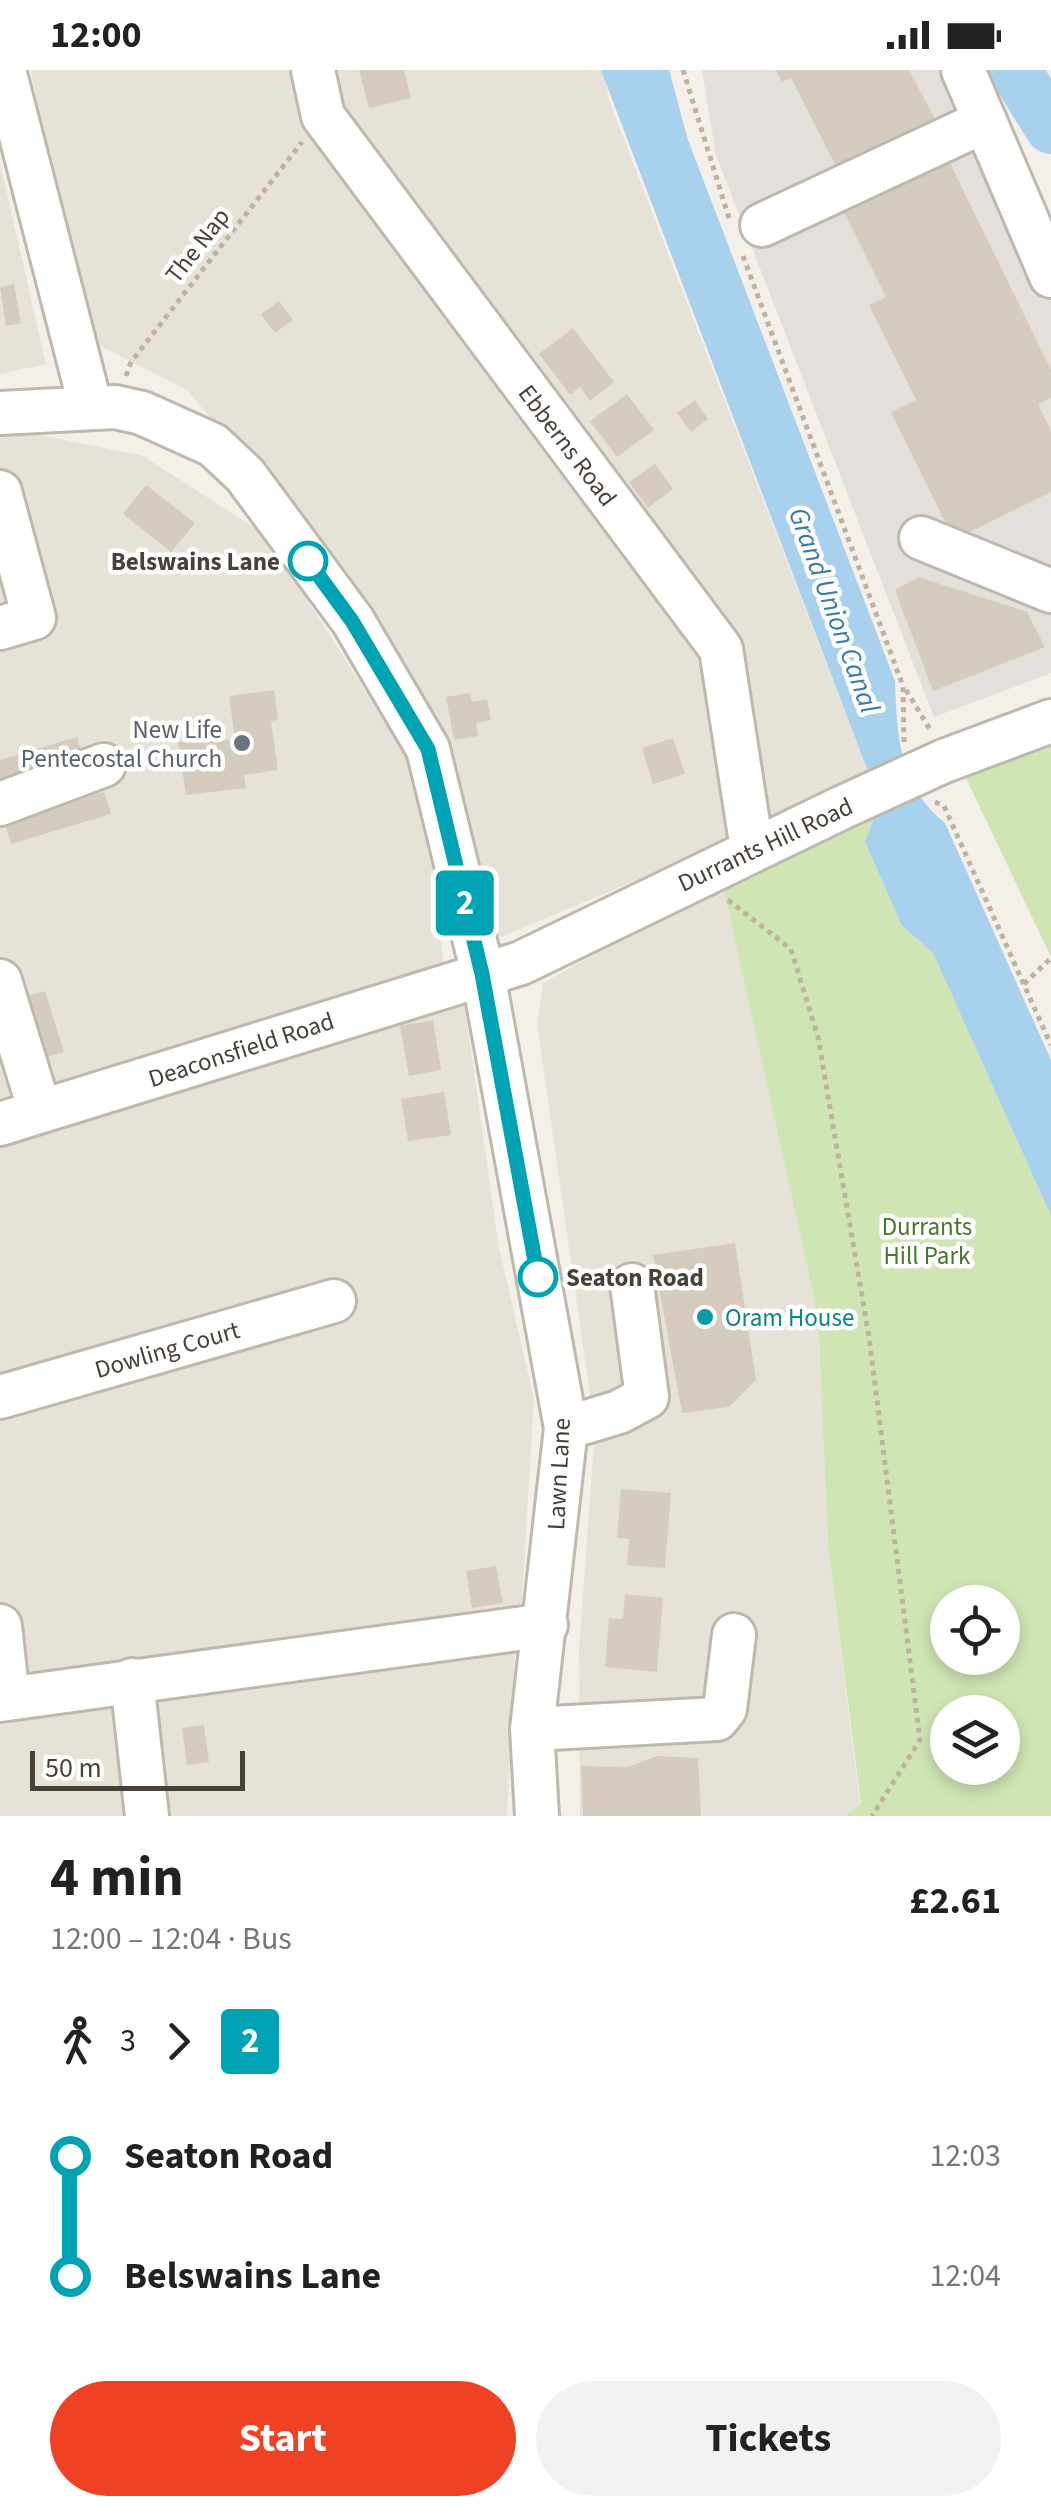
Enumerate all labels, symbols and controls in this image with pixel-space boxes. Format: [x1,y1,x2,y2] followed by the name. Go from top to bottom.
[50,8,142,62] text: 12:00
[157,200,239,291] street label: The Nap
[509,377,625,514] street label: Ebberns Road
[778,502,890,719] water label: Grand Union Canal
[289,542,327,580] marker: Belswains Lane
[111,544,280,580] place label: Belswains Lane
[21,712,222,777] place label: New Life Pentecostal Church
[231,732,253,754] marker: New Life Pentecostal Church
[672,789,859,901] street label: Durrants Hill Road
[432,870,498,936] line badge: 2
[456,878,474,928] text: 2
[144,1003,339,1097] street label: Deaconsfield Road
[882,1209,972,1274] park label: Durrants Hill Park
[519,1258,557,1296] marker: Seaton Road
[566,1260,704,1296] place label: Seaton Road
[725,1300,854,1336] place label: Oram House
[694,1306,716,1328] marker: Oram House
[91,1312,244,1388] street label: Dowling Court
[538,1417,580,1531] street label: Lawn Lane
[930,1585,1020,1785] map controls
[930,1585,1020,1675] button: locate
[930,1695,1020,1785] button: layers
[30,1746,245,1790] scale bar
[45,1748,102,1788] text: 50 m
[50,1839,184,1917] text: 4 min
[909,1874,1001,1928] text: £2.61
[50,1916,292,1962] text: 12:00 – 12:04 · Bus
[50,2014,105,2069] icon: walk
[151,2014,206,2069] icon: forward
[241,2016,259,2066] text: 2
[120,2018,136,2064] text: 3
[124,2129,333,2183] text: Seaton Road
[929,2133,1001,2179] text: 12:03
[124,2249,381,2303] text: Belswains Lane
[929,2253,1001,2299] text: 12:04
[50,2381,516,2496] button: Start
[536,2381,1001,2496] button: Tickets

